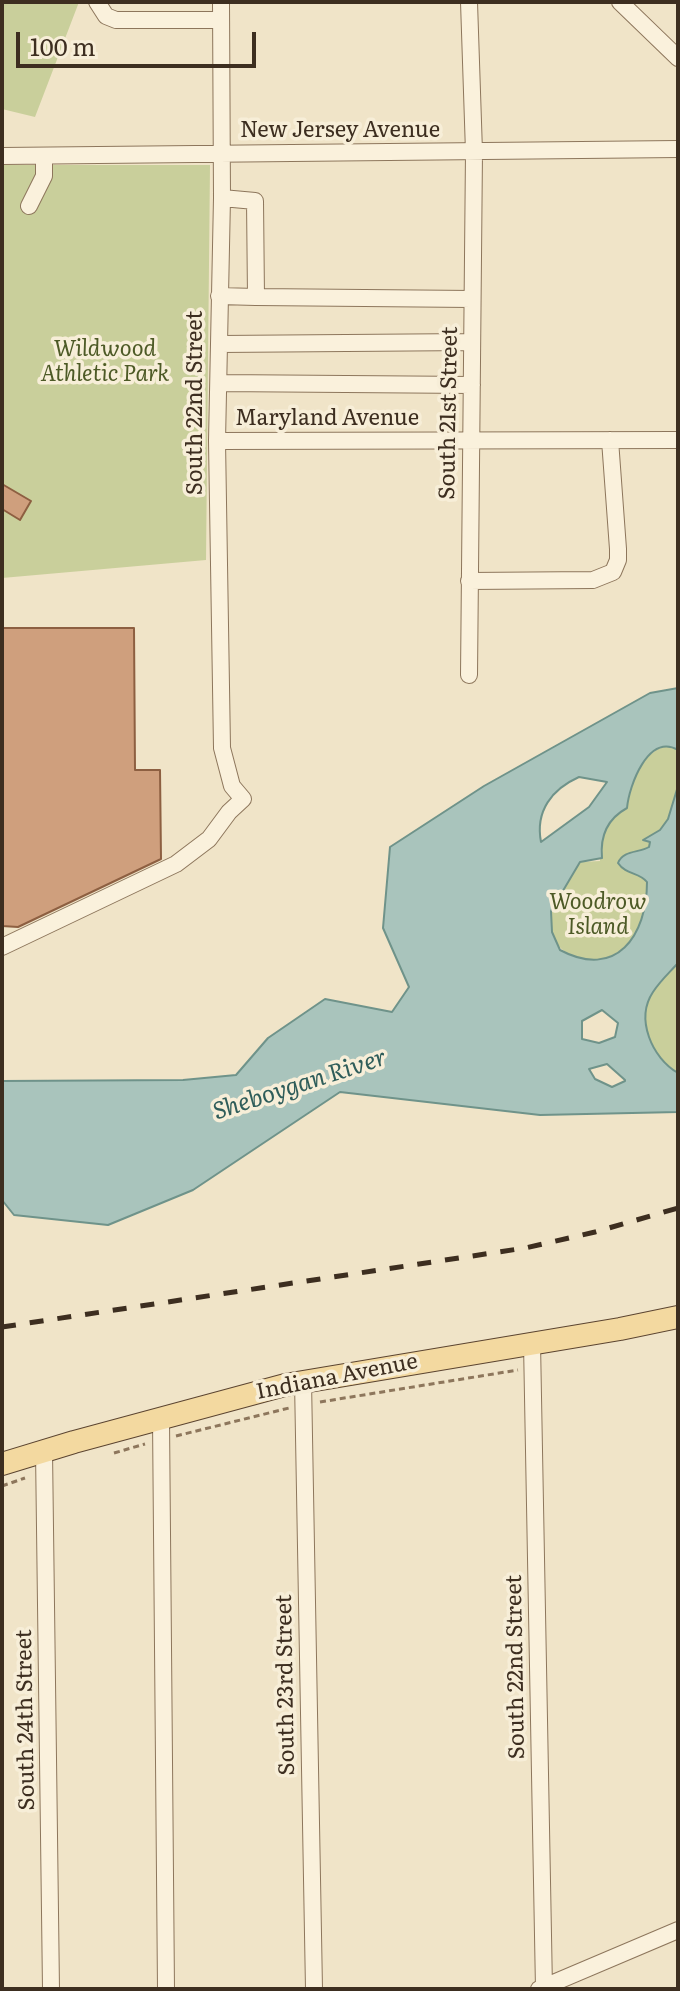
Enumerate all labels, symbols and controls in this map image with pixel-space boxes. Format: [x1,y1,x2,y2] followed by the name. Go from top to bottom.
[20,16,260,66] scale bar
[30,28,96,63] text: 100 m
[240,118,440,144] street label: New Jersey Avenue
[183,311,209,495] street label: South 22nd Street
[434,326,464,500] street label: South 21st Street
[41,337,169,388] park label: Wildwood Athletic Park
[235,406,419,432] street label: Maryland Avenue
[549,890,647,942] park label: Woodrow Island
[210,1043,390,1127] water label: Sheboygan River
[254,1348,420,1406] street label: Indiana Avenue
[501,1574,531,1760] street label: South 22nd Street
[271,1594,301,1776] street label: South 23rd Street
[11,1629,41,1811] street label: South 24th Street

